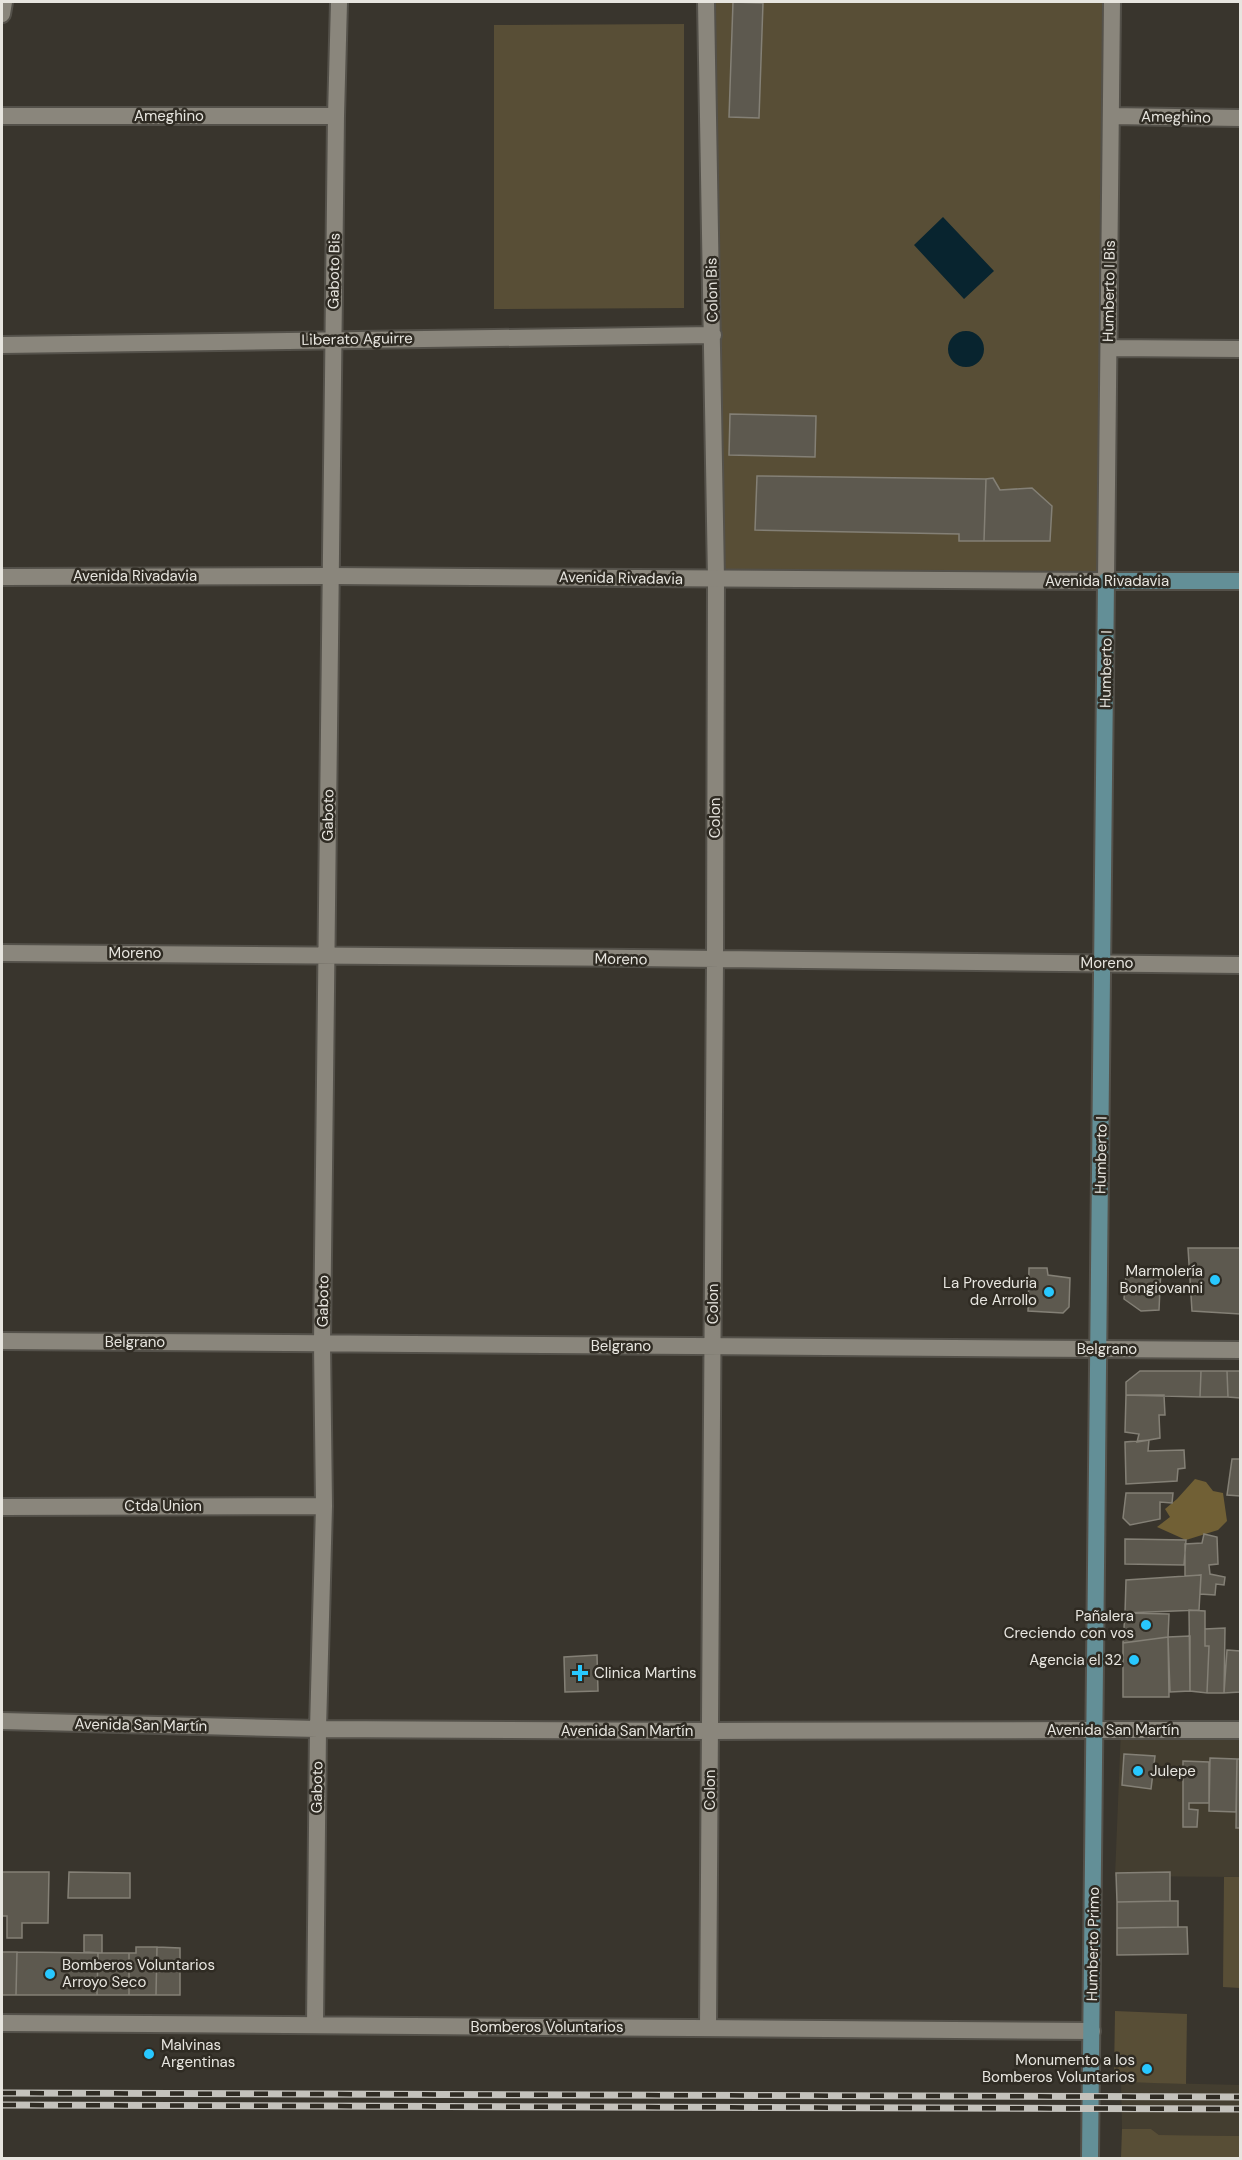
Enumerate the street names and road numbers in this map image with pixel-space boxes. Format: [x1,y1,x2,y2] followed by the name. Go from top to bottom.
[134,106,204,126] street label: Ameghino
[1141,106,1211,128] street label: Ameghino
[323,233,345,309] street label: Gaboto Bis
[1098,240,1120,342] street label: Humberto I Bis
[701,257,723,323] street label: Colon Bis
[301,328,413,350] street label: Liberato Aguirre
[73,566,197,586] street label: Avenida Rivadavia
[559,567,683,589] street label: Avenida Rivadavia
[1045,571,1169,591] street label: Avenida Rivadavia
[1095,630,1117,708] street label: Humberto I
[318,789,338,841] street label: Gaboto
[705,798,725,838] street label: Colon
[109,943,161,963] street label: Moreno
[594,949,648,969] street label: Moreno
[1081,953,1133,973] street label: Moreno
[1090,1116,1112,1194] street label: Humberto I
[313,1275,333,1327] street label: Gaboto
[703,1284,723,1324] street label: Colon
[105,1332,165,1352] street label: Belgrano
[591,1336,651,1356] street label: Belgrano
[1077,1339,1137,1359] street label: Belgrano
[124,1496,202,1516] street label: Ctda Union
[75,1714,207,1736] street label: Avenida San Martín
[1047,1720,1179,1740] street label: Avenida San Martín
[561,1721,693,1741] street label: Avenida San Martín
[307,1761,327,1813] street label: Gaboto
[700,1770,720,1810] street label: Colon
[1082,1887,1104,2001] street label: Humberto Primo
[470,2017,624,2037] street label: Bomberos Voluntarios

